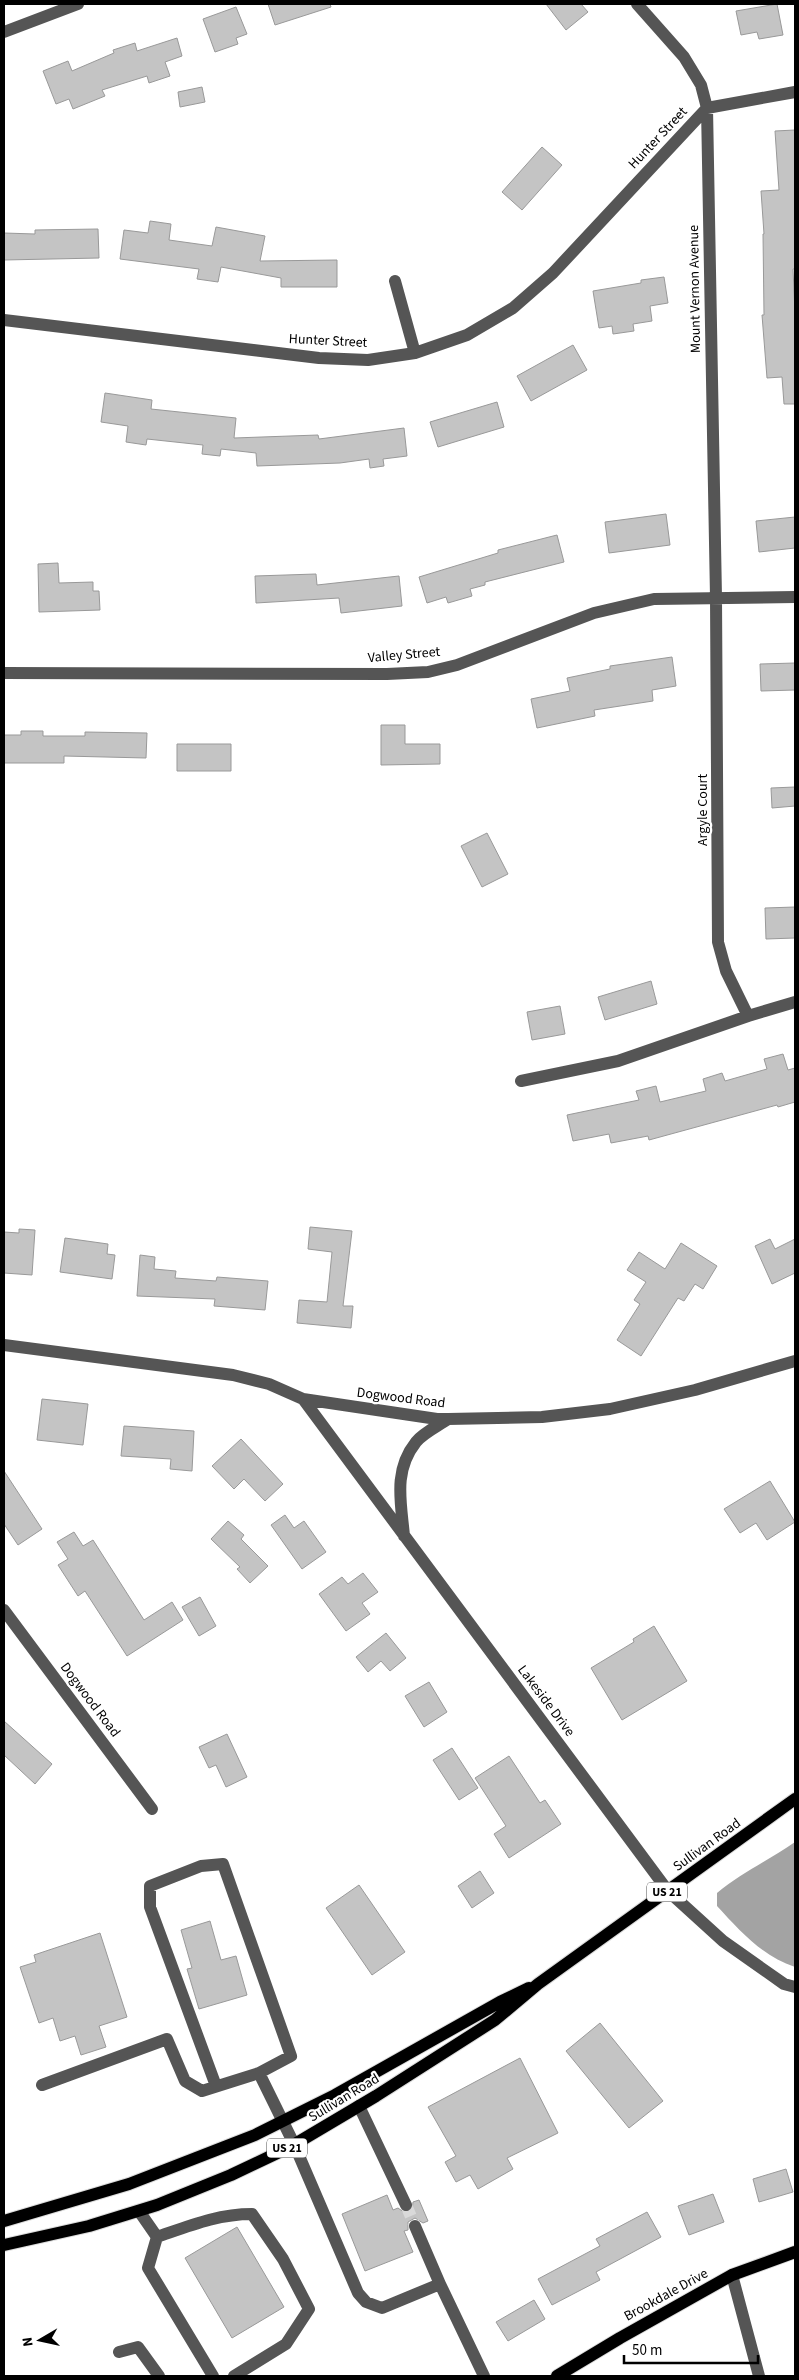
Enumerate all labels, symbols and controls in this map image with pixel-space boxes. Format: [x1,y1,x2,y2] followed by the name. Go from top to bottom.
[624,102,692,174] street label: Hunter Street
[684,225,706,353] street label: Mount Vernon Avenue
[288,329,368,353] street label: Hunter Street
[367,642,441,668] street label: Valley Street
[693,774,713,846] street label: Argyle Court
[356,1383,446,1413] street label: Dogwood Road
[55,1658,125,1742] street label: Dogwood Road
[513,1661,579,1741] street label: Lakeside Drive
[669,1814,745,1876] street label: Sullivan Road
[647,1882,687,1901] road number: US 21
[305,2069,383,2127] street label: Sullivan Road
[267,2138,307,2158] road number: US 21
[620,2264,712,2326] street label: Brookdale Drive
[15,2315,65,2365] north arrow
[624,2332,758,2364] scale bar
[18,2336,39,2348] text: N
[632,2340,662,2361] text: 50 m

